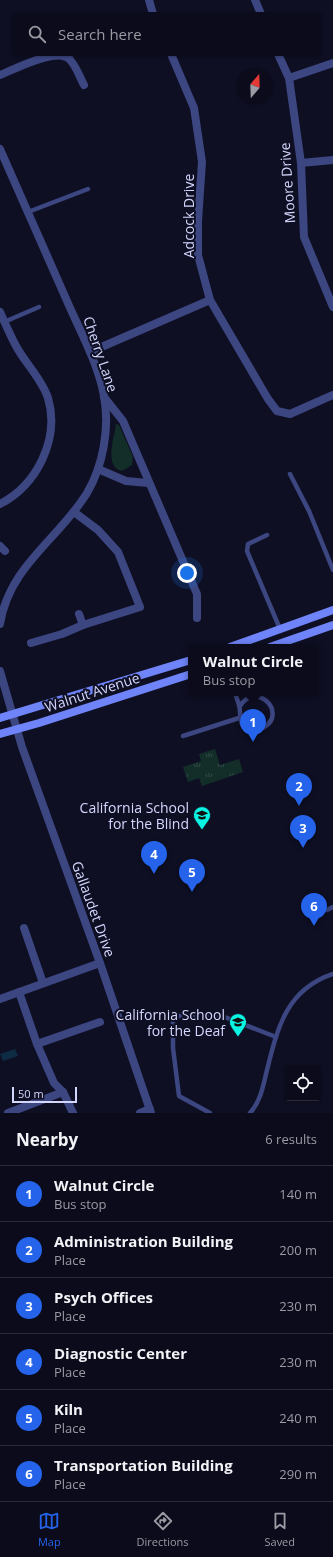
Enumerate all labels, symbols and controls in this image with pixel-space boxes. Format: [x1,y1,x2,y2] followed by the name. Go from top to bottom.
[12,12,321,56] search box
[26,23,48,45] icon: search
[58,24,142,44] text: Search here
[237,68,273,104] north arrow
[275,142,299,224] street label: Moore Drive
[179,174,198,258] street label: Adcock Drive
[79,314,123,395] street label: Cherry Lane
[177,563,197,583] your location
[188,644,318,696] popup
[203,651,303,671] text: Walnut Circle
[42,668,142,716] street label: Walnut Avenue
[203,671,255,689] text: Bus stop
[240,709,266,742] pin: 1
[286,773,312,806] pin: 2
[80,798,189,833] place label: California School for the Blind
[192,805,212,830] school or university icon: California School for the Blind
[290,815,316,848] pin: 3
[141,841,167,874] pin: 4
[68,858,120,960] street label: Gallaudet Drive
[179,859,205,892] pin: 5
[301,893,327,926] pin: 6
[116,1005,226,1040] place label: California School for the Deaf
[228,1012,248,1037] school or university icon: California School for the Deaf
[285,1065,321,1101] map controls
[285,1065,321,1101] button: locate
[12,1085,77,1104] scale bar
[18,1086,44,1101] text: 50 m
[16,1128,78,1151] text: Nearby
[265,1130,317,1148] text: 6 results
[54,1175,154,1195] text: Walnut Circle
[25,1185,33,1203] text: 1
[279,1185,317,1203] text: 140 m
[54,1195,107,1213] text: Bus stop
[54,1231,233,1251] text: Administration Building
[25,1241,33,1259] text: 2
[279,1241,317,1259] text: 200 m
[54,1251,86,1269] text: Place
[54,1287,153,1307] text: Psych Offices
[25,1297,33,1315] text: 3
[279,1297,317,1315] text: 230 m
[54,1307,86,1325] text: Place
[54,1343,187,1363] text: Diagnostic Center
[25,1353,33,1371] text: 4
[279,1353,317,1371] text: 230 m
[54,1363,86,1381] text: Place
[54,1399,83,1419] text: Kiln
[25,1409,33,1427] text: 5
[279,1409,317,1427] text: 240 m
[54,1419,86,1437] text: Place
[54,1455,233,1475] text: Transportation Building
[25,1465,33,1483] text: 6
[279,1465,317,1483] text: 290 m
[54,1475,86,1493] text: Place
[38,1510,61,1549] tab: Map
[137,1510,189,1549] tab: Directions
[264,1510,295,1549] tab: Saved

